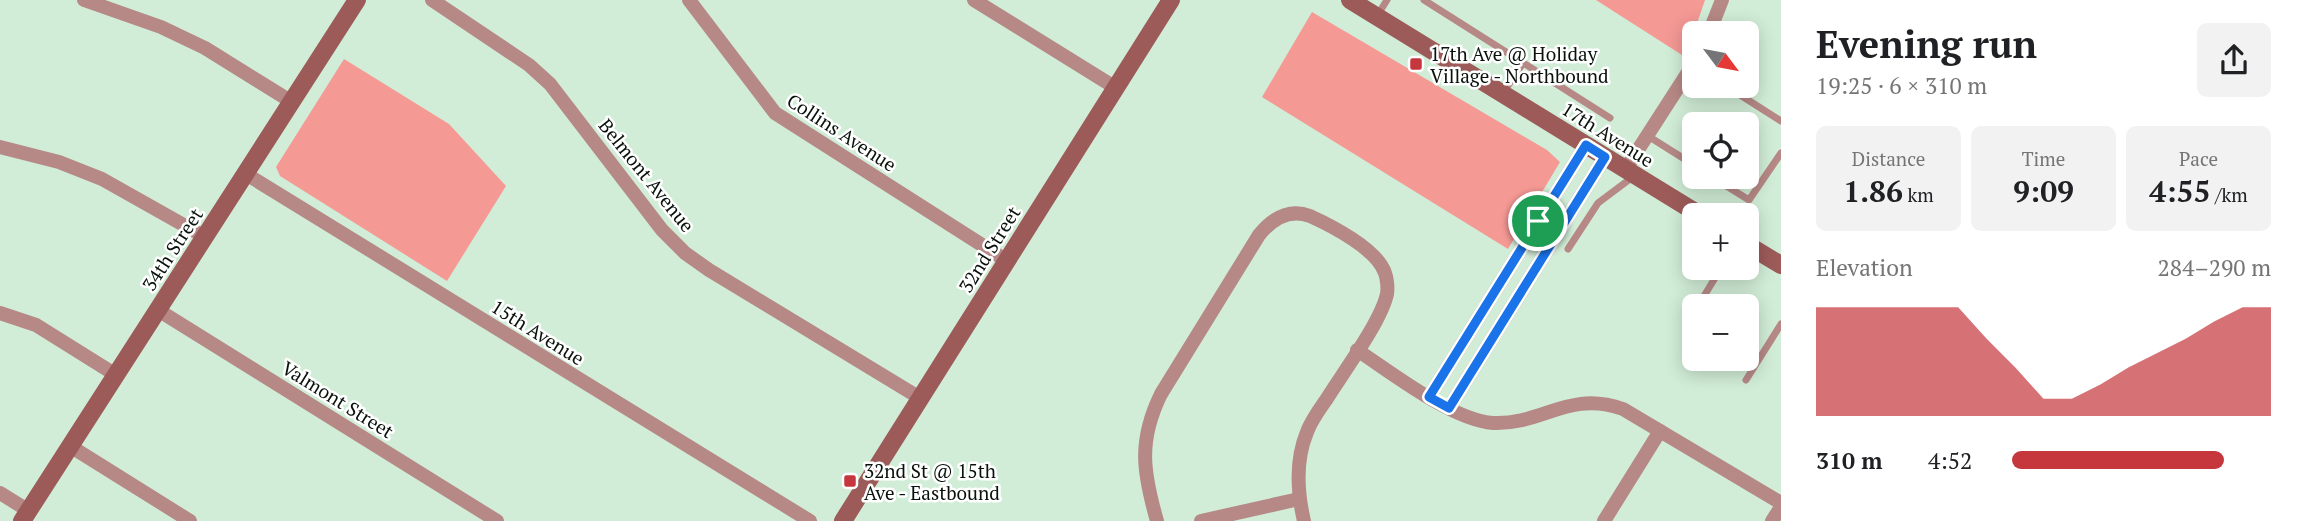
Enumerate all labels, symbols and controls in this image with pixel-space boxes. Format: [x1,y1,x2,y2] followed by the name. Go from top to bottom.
[1816,19,2037,69] text: Evening run
[1682,21,1759,98] north arrow
[1682,21,1759,371] map controls
[2197,23,2271,97] button: share
[1430,41,1609,88] place label: 17th Ave @ Holiday Village - Northbound
[1408,56,1424,72] marker: 17th Ave @ Holiday Village - Northbound
[1816,70,1987,101] text: 19:25 · 6 × 310 m
[783,87,901,177] street label: Collins Avenue
[1557,96,1659,172] street label: 17th Avenue
[1682,112,1759,189] button: locate
[594,113,700,237] street label: Belmont Avenue
[1852,146,1925,171] text: Distance
[2022,146,2065,171] text: Time
[2179,146,2218,171] text: Pace
[1843,171,1903,211] text: 1.86
[2013,171,2074,211] text: 9:09
[2149,171,2210,211] text: 4:55
[1903,182,1934,207] text: km
[2210,182,2248,207] text: /km
[1508,191,1568,251] pin
[953,201,1025,297] street label: 32nd Street
[1519,202,1557,240] icon: arrive
[136,203,208,295] street label: 34th Street
[1682,203,1759,280] button: +
[1816,252,1913,283] text: Elevation
[2158,252,2271,283] text: 284–290 m
[487,294,589,370] street label: 15th Avenue
[1682,294,1759,371] button: −
[277,355,399,443] street label: Valmont Street
[1816,445,1882,476] text: 310 m
[1928,445,1972,476] text: 4:52
[864,458,1000,505] place label: 32nd St @ 15th Ave - Eastbound
[842,473,858,489] marker: 32nd St @ 15th Ave - Eastbound

